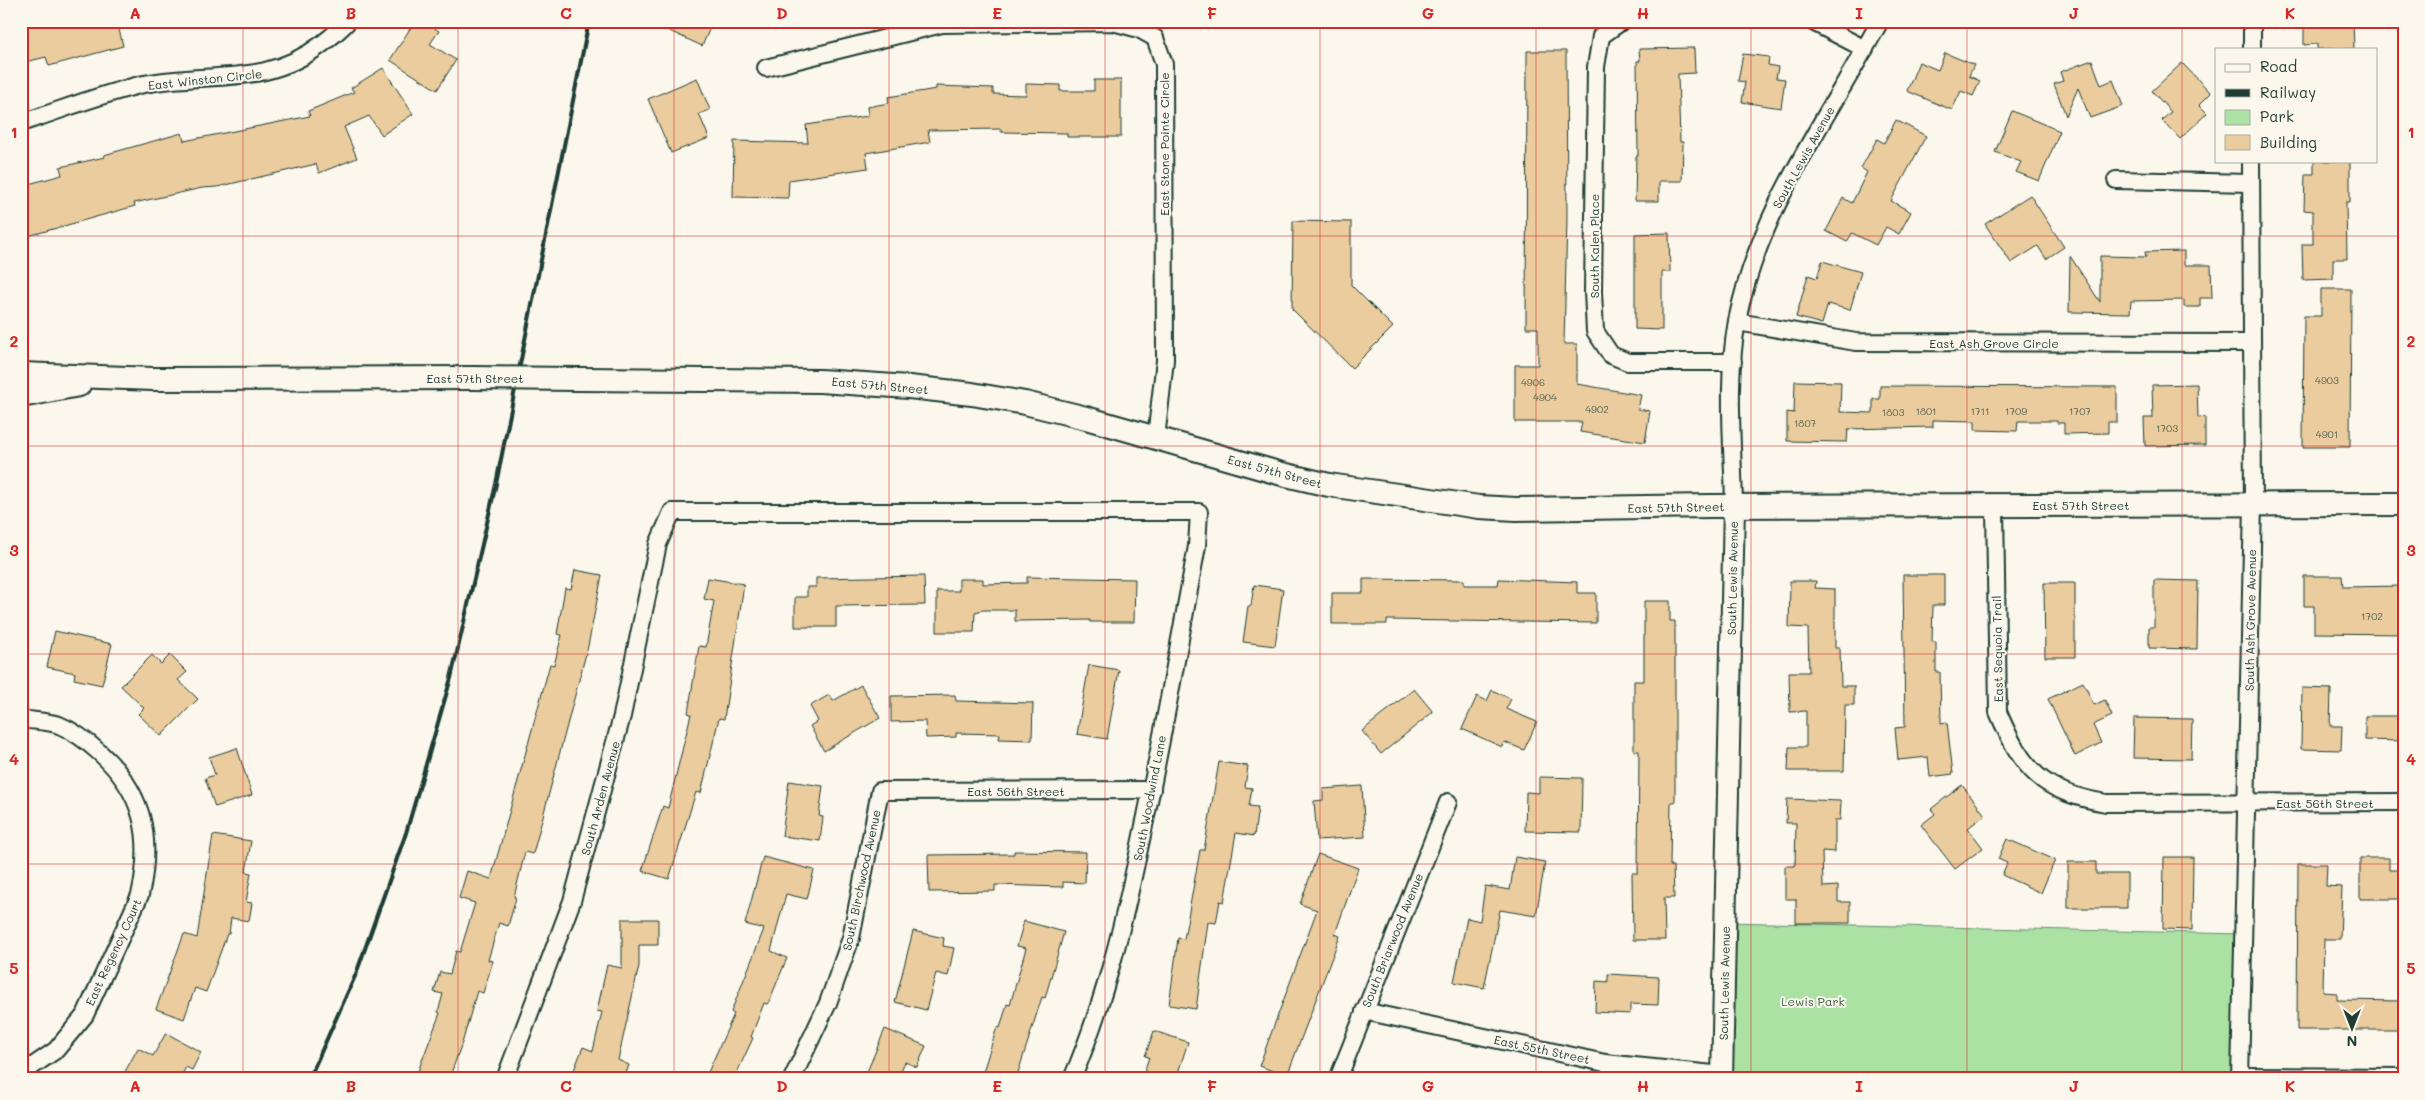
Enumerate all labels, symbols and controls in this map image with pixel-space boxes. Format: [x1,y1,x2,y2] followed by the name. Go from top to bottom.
[129,2,141,23] text: A
[346,2,356,23] text: B
[560,2,572,23] text: C
[776,2,788,23] text: D
[992,2,1002,23] text: E
[1207,2,1217,23] text: F
[1422,2,1434,23] text: G
[1637,2,1649,23] text: H
[1855,2,1863,23] text: I
[2069,2,2079,23] text: J
[2285,2,2295,23] text: K
[2215,48,2378,162] legend
[2260,56,2297,76] text: Road
[147,65,263,93] street label: East Winston Circle
[1156,72,1172,216] street label: East Stone Pointe Circle
[2260,82,2316,102] text: Railway
[1768,103,1838,211] street label: South Lewis Avenue
[2260,106,2294,126] text: Park
[10,121,18,142] text: 1
[2407,121,2415,142] text: 1
[2260,132,2317,152] text: Building
[1586,194,1602,298] street label: South Kalen Place
[10,330,19,351] text: 2
[2407,330,2416,351] text: 2
[1929,335,2059,351] street label: East Ash Grove Circle
[426,370,524,386] street label: East 57th Street
[831,373,929,397] street label: East 57th Street
[2315,373,2339,387] house number: 4903
[1521,375,1545,389] house number: 4906
[1533,390,1557,404] house number: 4904
[1585,402,1609,416] house number: 4902
[1915,404,1937,418] house number: 1801
[1971,404,1989,418] house number: 1711
[2005,404,2027,418] house number: 1709
[2069,404,2091,418] house number: 1707
[1882,405,1904,419] house number: 1803
[1794,416,1817,430] house number: 1807
[2156,421,2178,435] house number: 1703
[2316,427,2338,441] house number: 4901
[1226,451,1324,491] street label: East 57th Street
[2032,497,2130,513] street label: East 57th Street
[1627,498,1725,516] street label: East 57th Street
[1723,521,1741,635] street label: South Lewis Avenue
[9,539,19,560] text: 3
[2406,539,2416,560] text: 3
[2241,549,2259,691] street label: South Ash Grove Avenue
[1988,596,2006,702] street label: East Sequoia Trail
[2361,609,2383,623] house number: 1702
[1129,734,1169,862] street label: South Woodwind Lane
[577,739,623,857] street label: South Arden Avenue
[9,748,19,769] text: 4
[2406,748,2416,769] text: 4
[967,783,1065,799] street label: East 56th Street
[2276,795,2374,811] street label: East 56th Street
[838,808,884,952] street label: South Birchwood Avenue
[1358,870,1426,1010] street label: South Briarwood Avenue
[81,896,145,1008] street label: East Regency Court
[1715,926,1733,1040] street label: South Lewis Avenue
[9,957,19,978] text: 5
[2406,957,2416,978] text: 5
[1781,993,1845,1009] park label: Lewis Park
[2328,1002,2378,1052] north arrow
[1493,1031,1591,1067] street label: East 55th Street
[2347,1032,2357,1051] text: N
[129,1075,141,1096] text: A
[346,1075,356,1096] text: B
[560,1075,572,1096] text: C
[776,1075,788,1096] text: D
[992,1075,1002,1096] text: E
[1207,1075,1217,1096] text: F
[1422,1075,1434,1096] text: G
[1637,1075,1649,1096] text: H
[1855,1075,1863,1096] text: I
[2069,1075,2079,1096] text: J
[2285,1075,2295,1096] text: K

